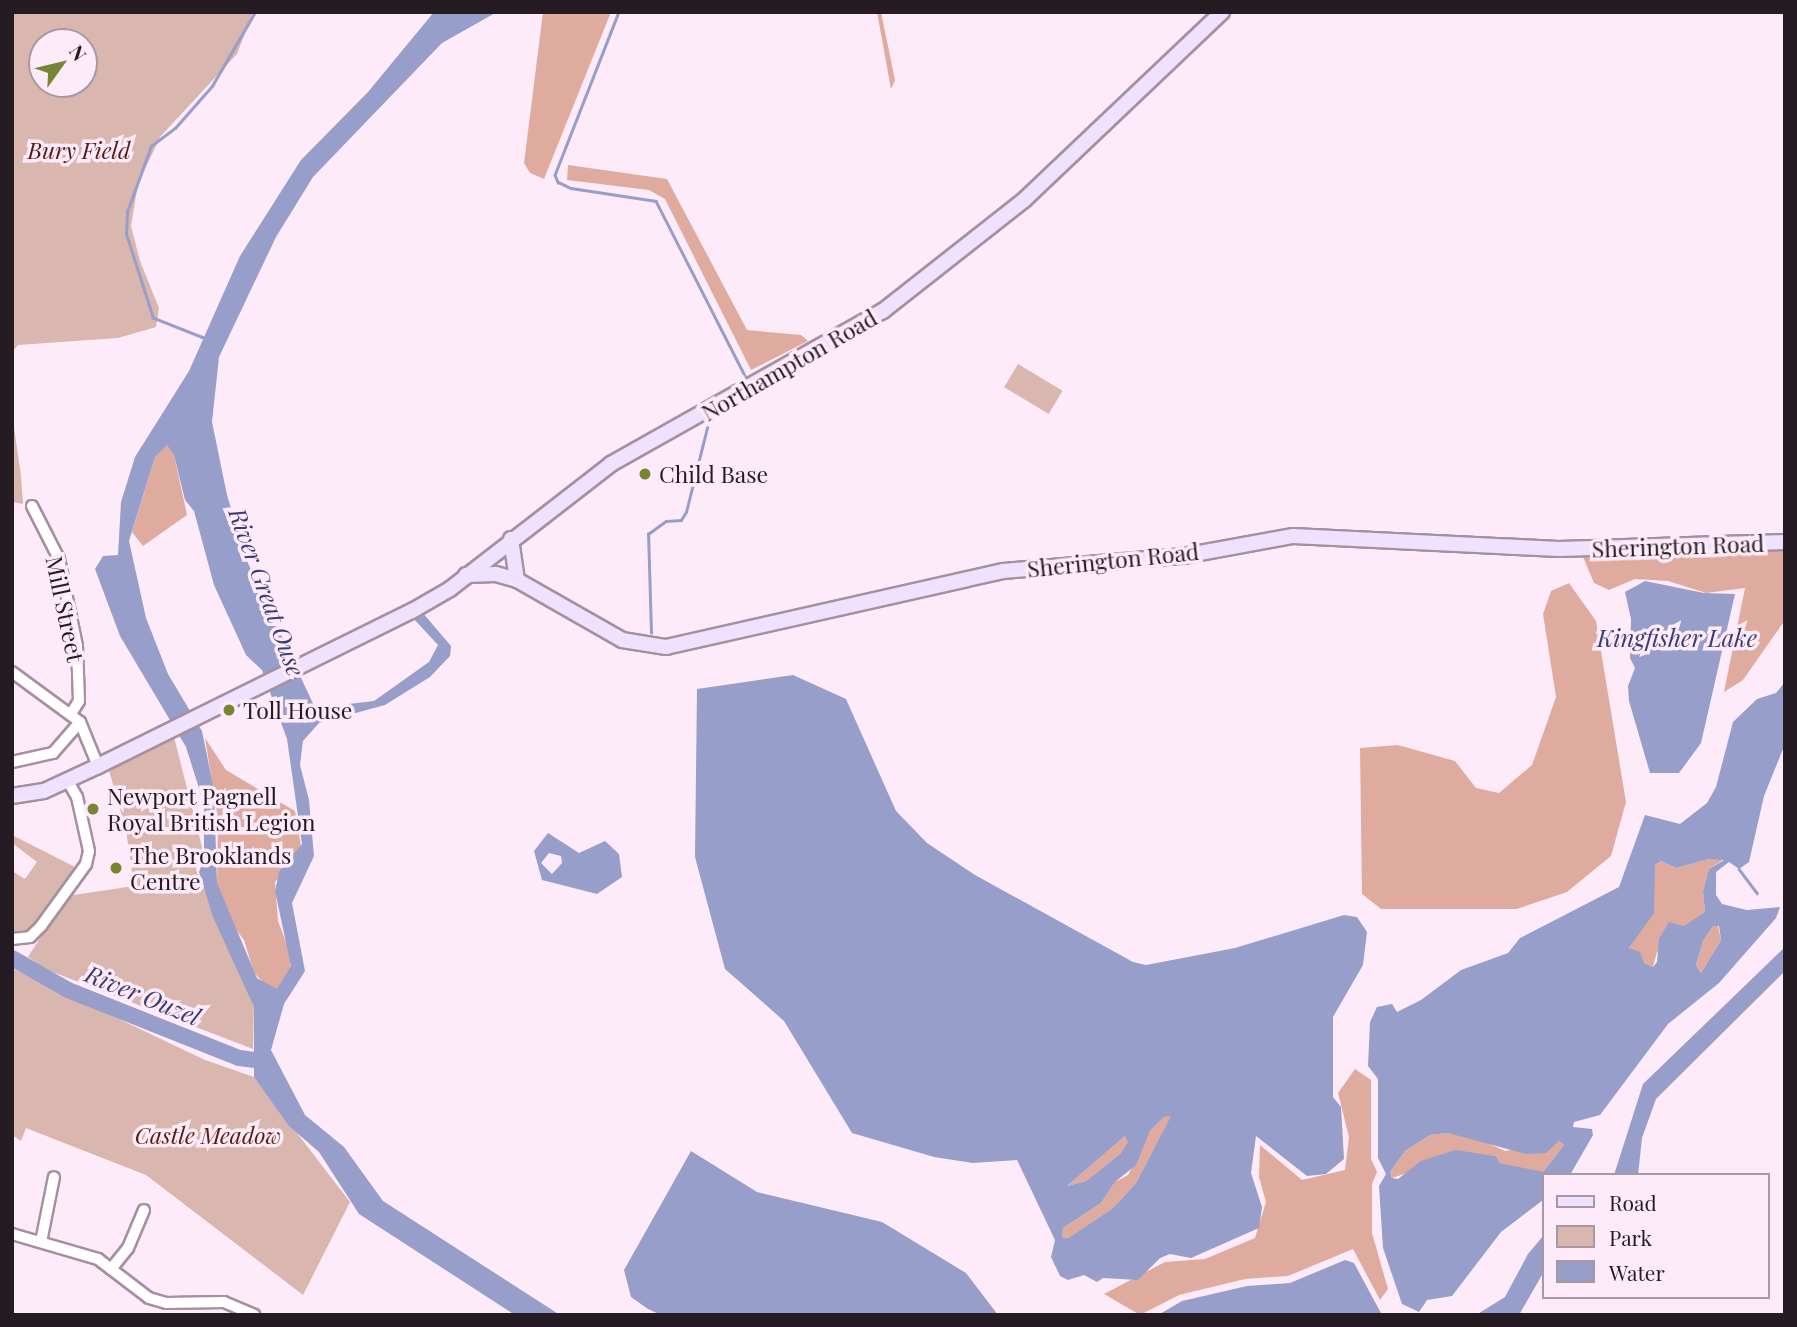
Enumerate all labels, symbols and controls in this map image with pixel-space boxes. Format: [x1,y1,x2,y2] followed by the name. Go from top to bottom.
[28,28,98,98] north arrow
[64,39,93,65] text: N
[28,136,130,164] park label: Bury Field
[696,304,882,426] street label: Northampton Road
[659,460,768,488] place label: Child Base
[637,466,653,482] marker: Child Base
[223,504,311,680] water label: River Great Ouse
[1591,529,1765,563] street label: Sherington Road
[1026,537,1200,583] street label: Sherington Road
[40,554,90,664] street label: Mill Street
[1597,624,1757,652] water label: Kingfisher Lake
[243,696,352,724] place label: Toll House
[221,702,237,718] marker: Toll House
[107,782,315,836] place label: Newport Pagnell Royal British Legion
[85,801,101,817] marker: Newport Pagnell Royal British Legion
[130,841,291,895] place label: The Brooklands Centre
[108,860,124,876] marker: The Brooklands Centre
[81,959,205,1031] water label: River Ouzel
[135,1121,281,1149] park label: Castle Meadow
[1542,1173,1769,1299] legend
[1609,1188,1657,1216] text: Road
[1609,1223,1652,1251] text: Park
[1609,1258,1665,1286] text: Water

